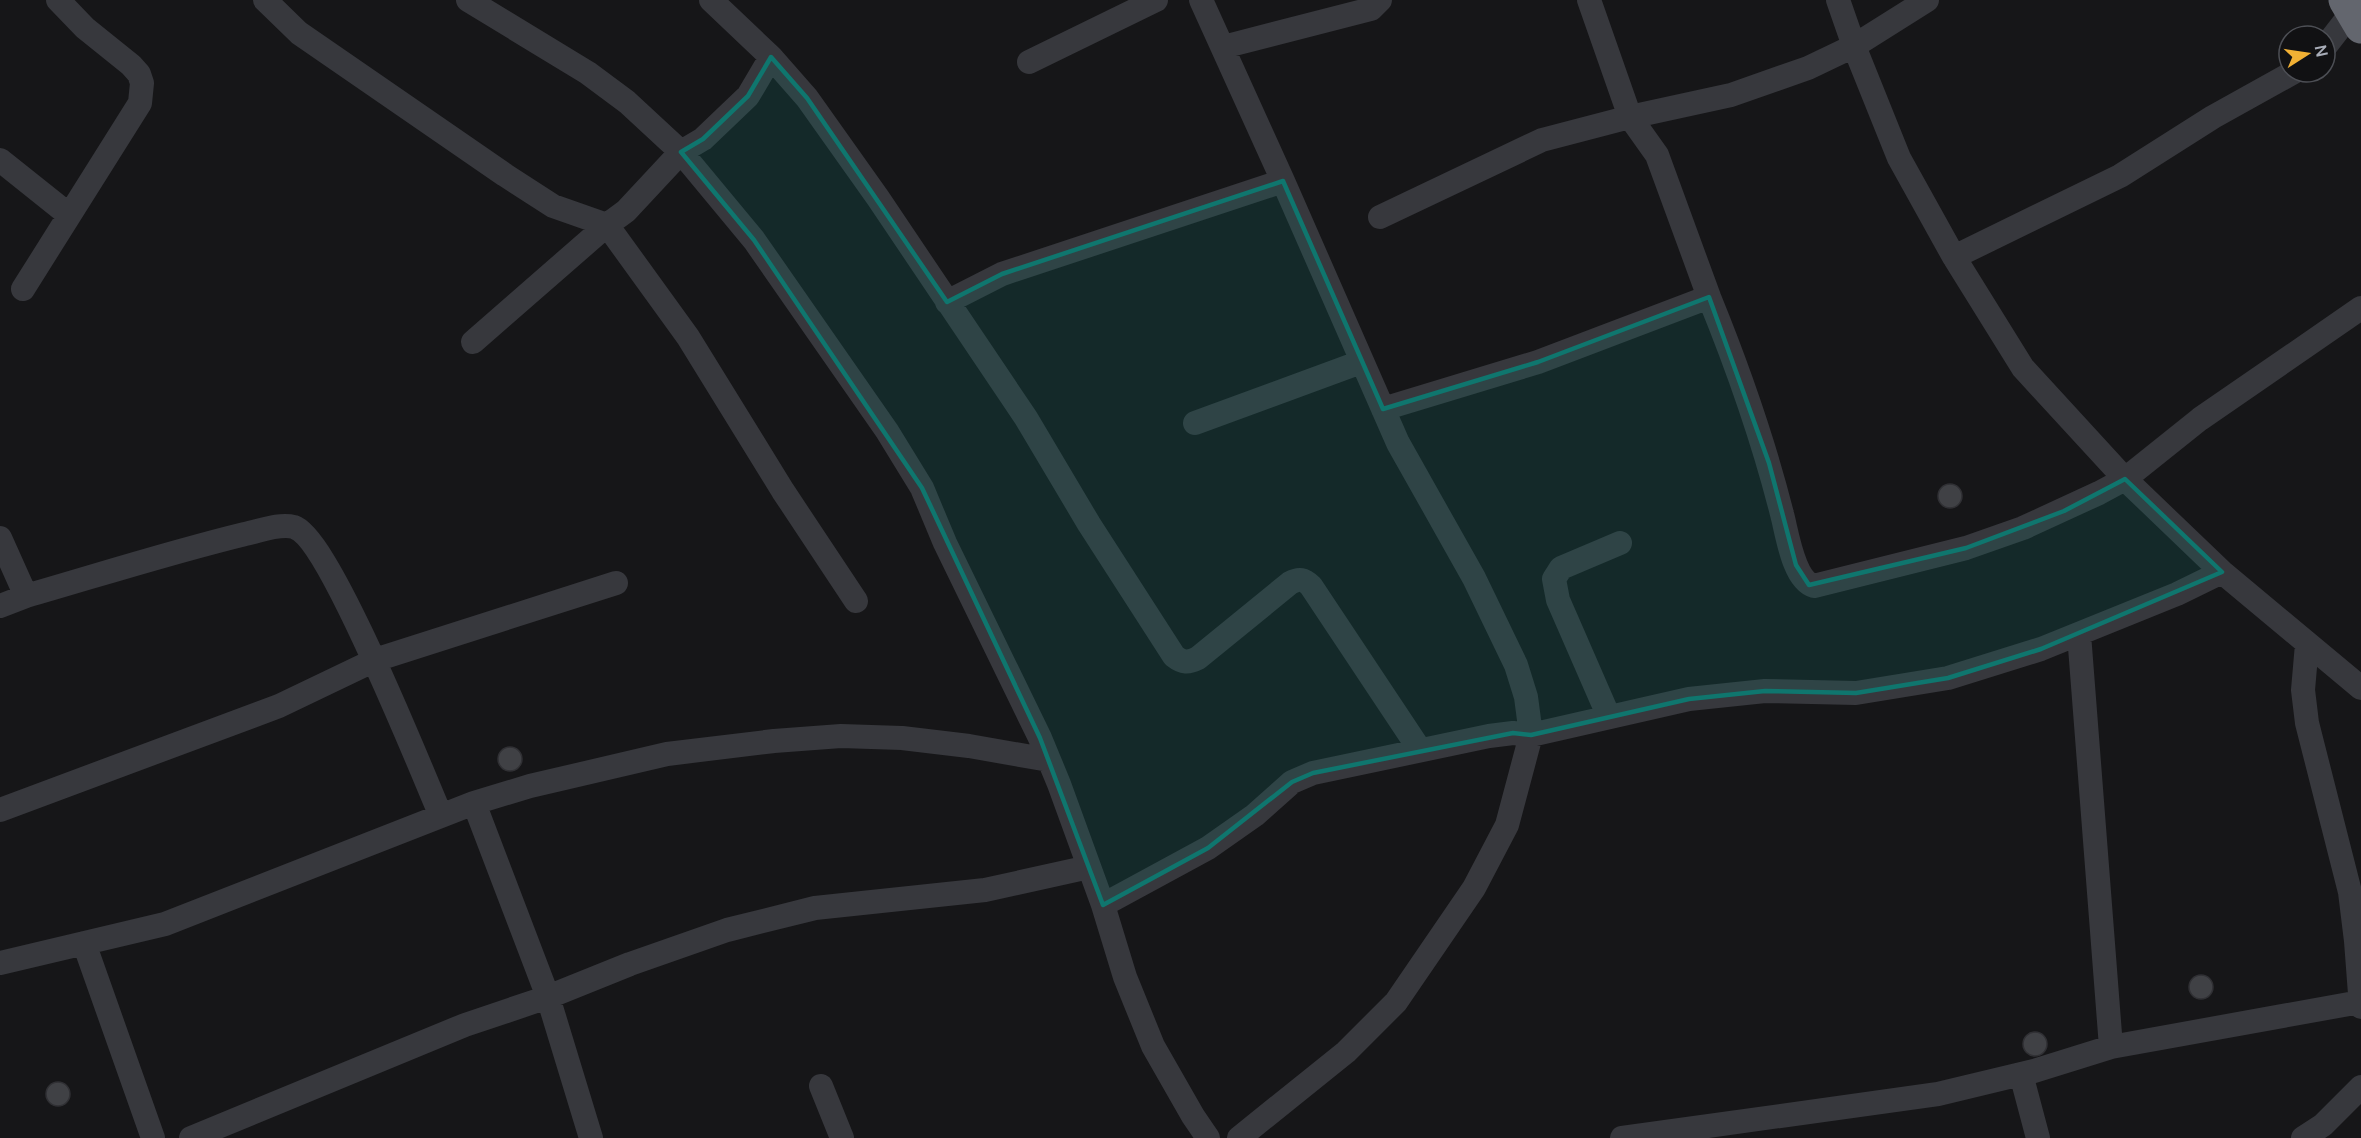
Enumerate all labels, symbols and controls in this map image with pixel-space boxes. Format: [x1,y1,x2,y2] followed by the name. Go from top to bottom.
[2277,24,2337,84] north arrow
[2310,43,2334,59] text: N

